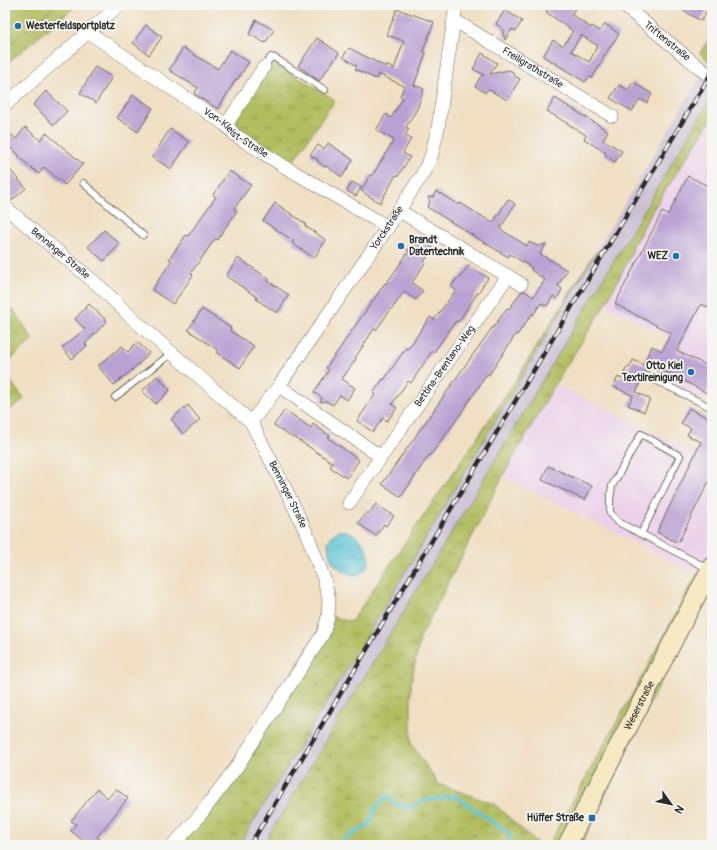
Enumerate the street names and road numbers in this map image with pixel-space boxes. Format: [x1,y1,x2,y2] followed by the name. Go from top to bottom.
[642,19,693,64] street label: Triftenstraße
[500,45,565,91] street label: Freiligrathstraße
[201,105,270,160] street label: Von-Kleist-Straße
[367,204,406,253] street label: Yorckstraße
[28,225,92,282] street label: Benninger Straße
[412,323,477,409] street label: Bettina-Brentano-Weg
[266,459,309,530] street label: Benninger Straße
[622,679,657,732] street label: Weserstraße

